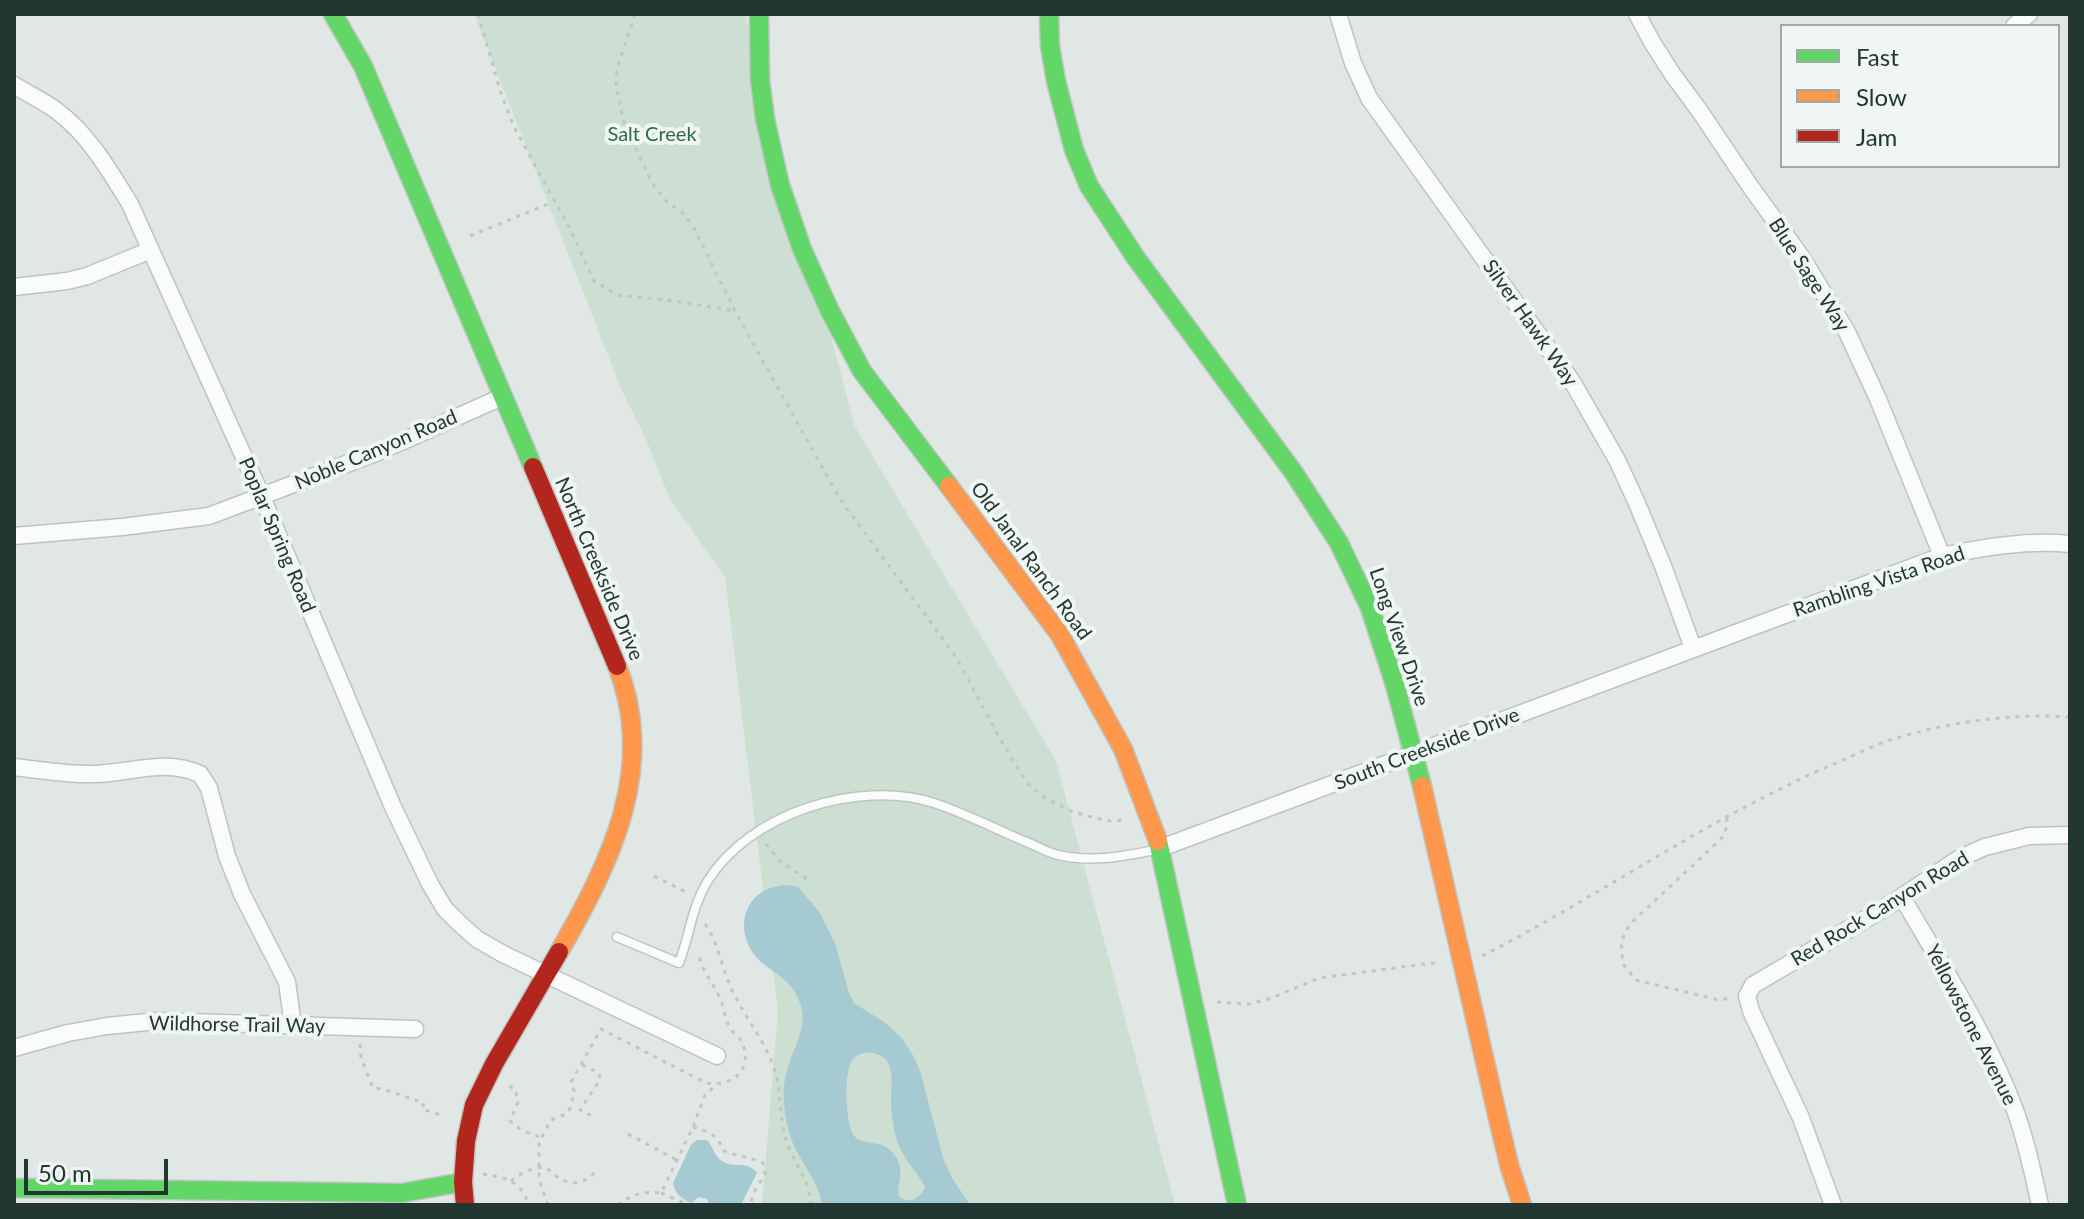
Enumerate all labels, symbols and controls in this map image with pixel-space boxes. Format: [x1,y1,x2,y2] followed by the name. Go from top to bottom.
[1780,24,2060,168] legend
[1856,42,1899,71] text: Fast
[1856,82,1907,111] text: Slow
[1856,122,1897,151] text: Jam
[607,123,697,147] park label: Salt Creek
[1763,214,1855,336] street label: Blue Sage Way
[1478,255,1582,391] street label: Silver Hawk Way
[291,405,461,495] street label: Noble Canyon Road
[234,454,320,616] street label: Poplar Spring Road
[550,474,648,664] street label: North Creekside Drive
[966,477,1096,645] street label: Old Janal Ranch Road
[1790,541,1968,623] street label: Rambling Vista Road
[1364,565,1434,709] street label: Long View Drive
[1331,703,1523,795] street label: South Creekside Drive
[1787,846,1973,972] street label: Red Rock Canyon Road
[1920,941,2022,1109] street label: Yellowstone Avenue
[149,1011,325,1039] street label: Wildhorse Trail Way
[28,1143,172,1193] scale bar
[38,1158,92,1187] text: 50 m

